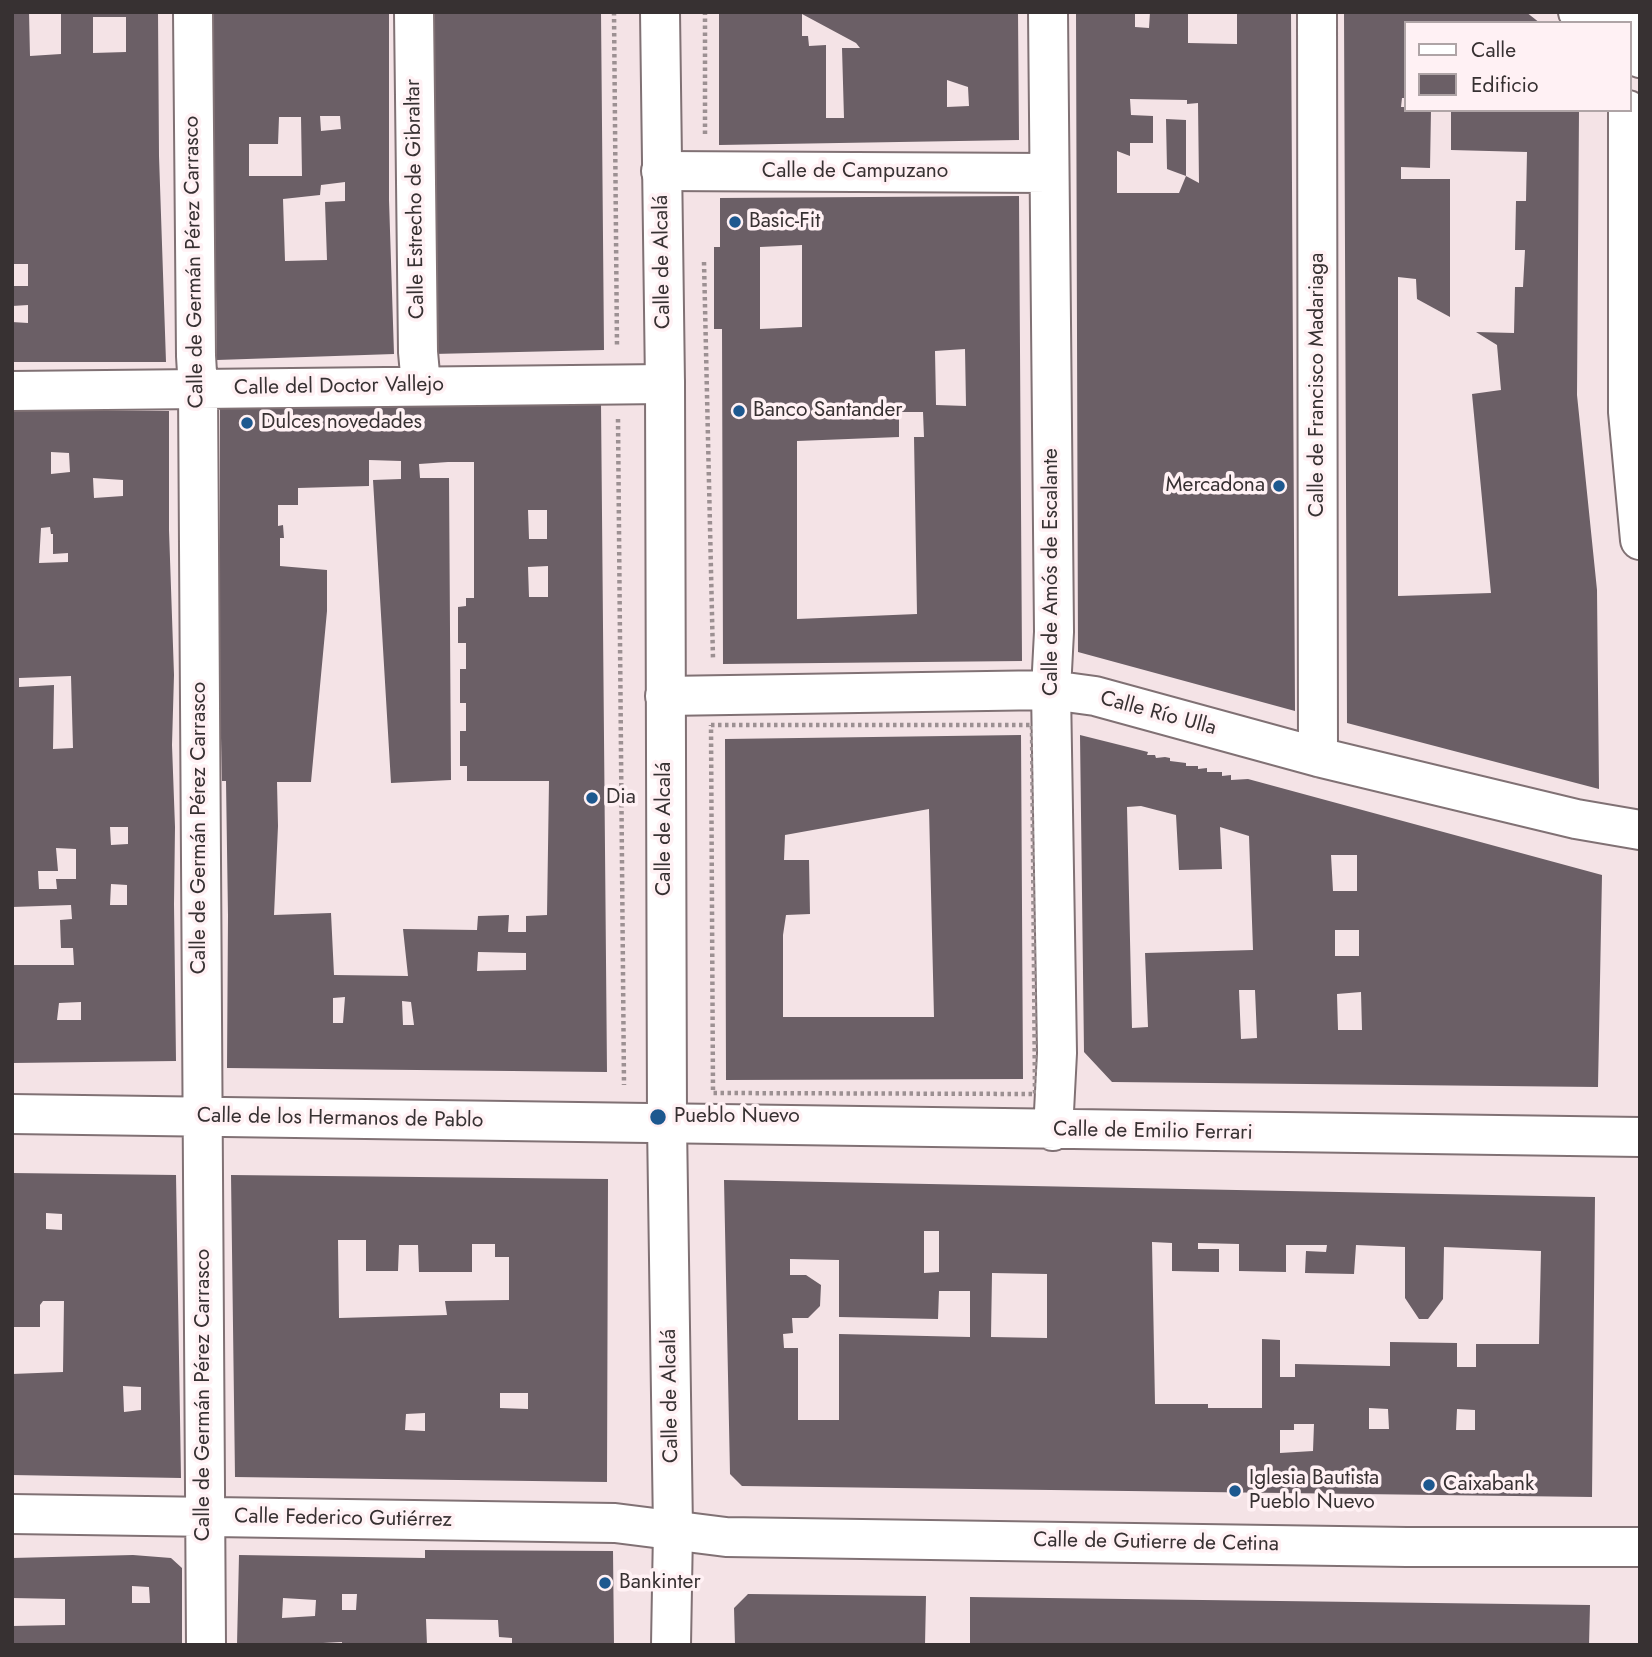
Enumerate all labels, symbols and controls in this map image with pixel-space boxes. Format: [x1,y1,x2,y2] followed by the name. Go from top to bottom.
[1404,21,1631,112] legend
[1471,35,1516,65] text: Calle
[1471,70,1538,100] text: Edificio
[401,79,431,319] street label: Calle Estrecho de Gibraltar
[180,116,210,408] street label: Calle de Germán Pérez Carrasco
[762,159,948,185] street label: Calle de Campuzano
[649,195,677,329] street label: Calle de Alcalá
[749,209,820,235] place label: Basic-Fit
[727,214,743,230] marker: Basic-Fit
[1305,253,1331,517] street label: Calle de Francisco Madariaga
[234,373,444,401] street label: Calle del Doctor Vallejo
[753,398,902,424] place label: Banco Santander
[731,403,747,419] marker: Banco Santander
[261,410,422,436] place label: Dulces novedades
[239,415,255,431] marker: Dulces novedades
[1039,448,1065,696] street label: Calle de Amós de Escalante
[1166,473,1265,499] place label: Mercadona
[1271,478,1287,494] marker: Mercadona
[187,682,213,974] street label: Calle de Germán Pérez Carrasco
[1097,686,1219,742] street label: Calle Río Ulla
[652,762,678,896] street label: Calle de Alcalá
[606,785,636,811] place label: Dia
[584,790,600,806] marker: Dia
[197,1104,483,1134] street label: Calle de los Hermanos de Pablo
[674,1104,800,1130] place label: Pueblo Nuevo
[648,1107,668,1127] marker: Pueblo Nuevo
[1053,1118,1253,1146] street label: Calle de Emilio Ferrari
[191,1249,217,1541] street label: Calle de Germán Pérez Carrasco
[657,1329,685,1463] street label: Calle de Alcalá
[1249,1466,1379,1516] place label: Iglesia Bautista Pueblo Nuevo
[1443,1472,1534,1498] place label: Caixabank
[1421,1477,1437,1493] marker: Caixabank
[1227,1483,1243,1499] marker: Iglesia Bautista Pueblo Nuevo
[234,1504,452,1534] street label: Calle Federico Gutiérrez
[1033,1528,1279,1558] street label: Calle de Gutierre de Cetina
[619,1570,701,1596] place label: Bankinter
[597,1575,613,1591] marker: Bankinter

